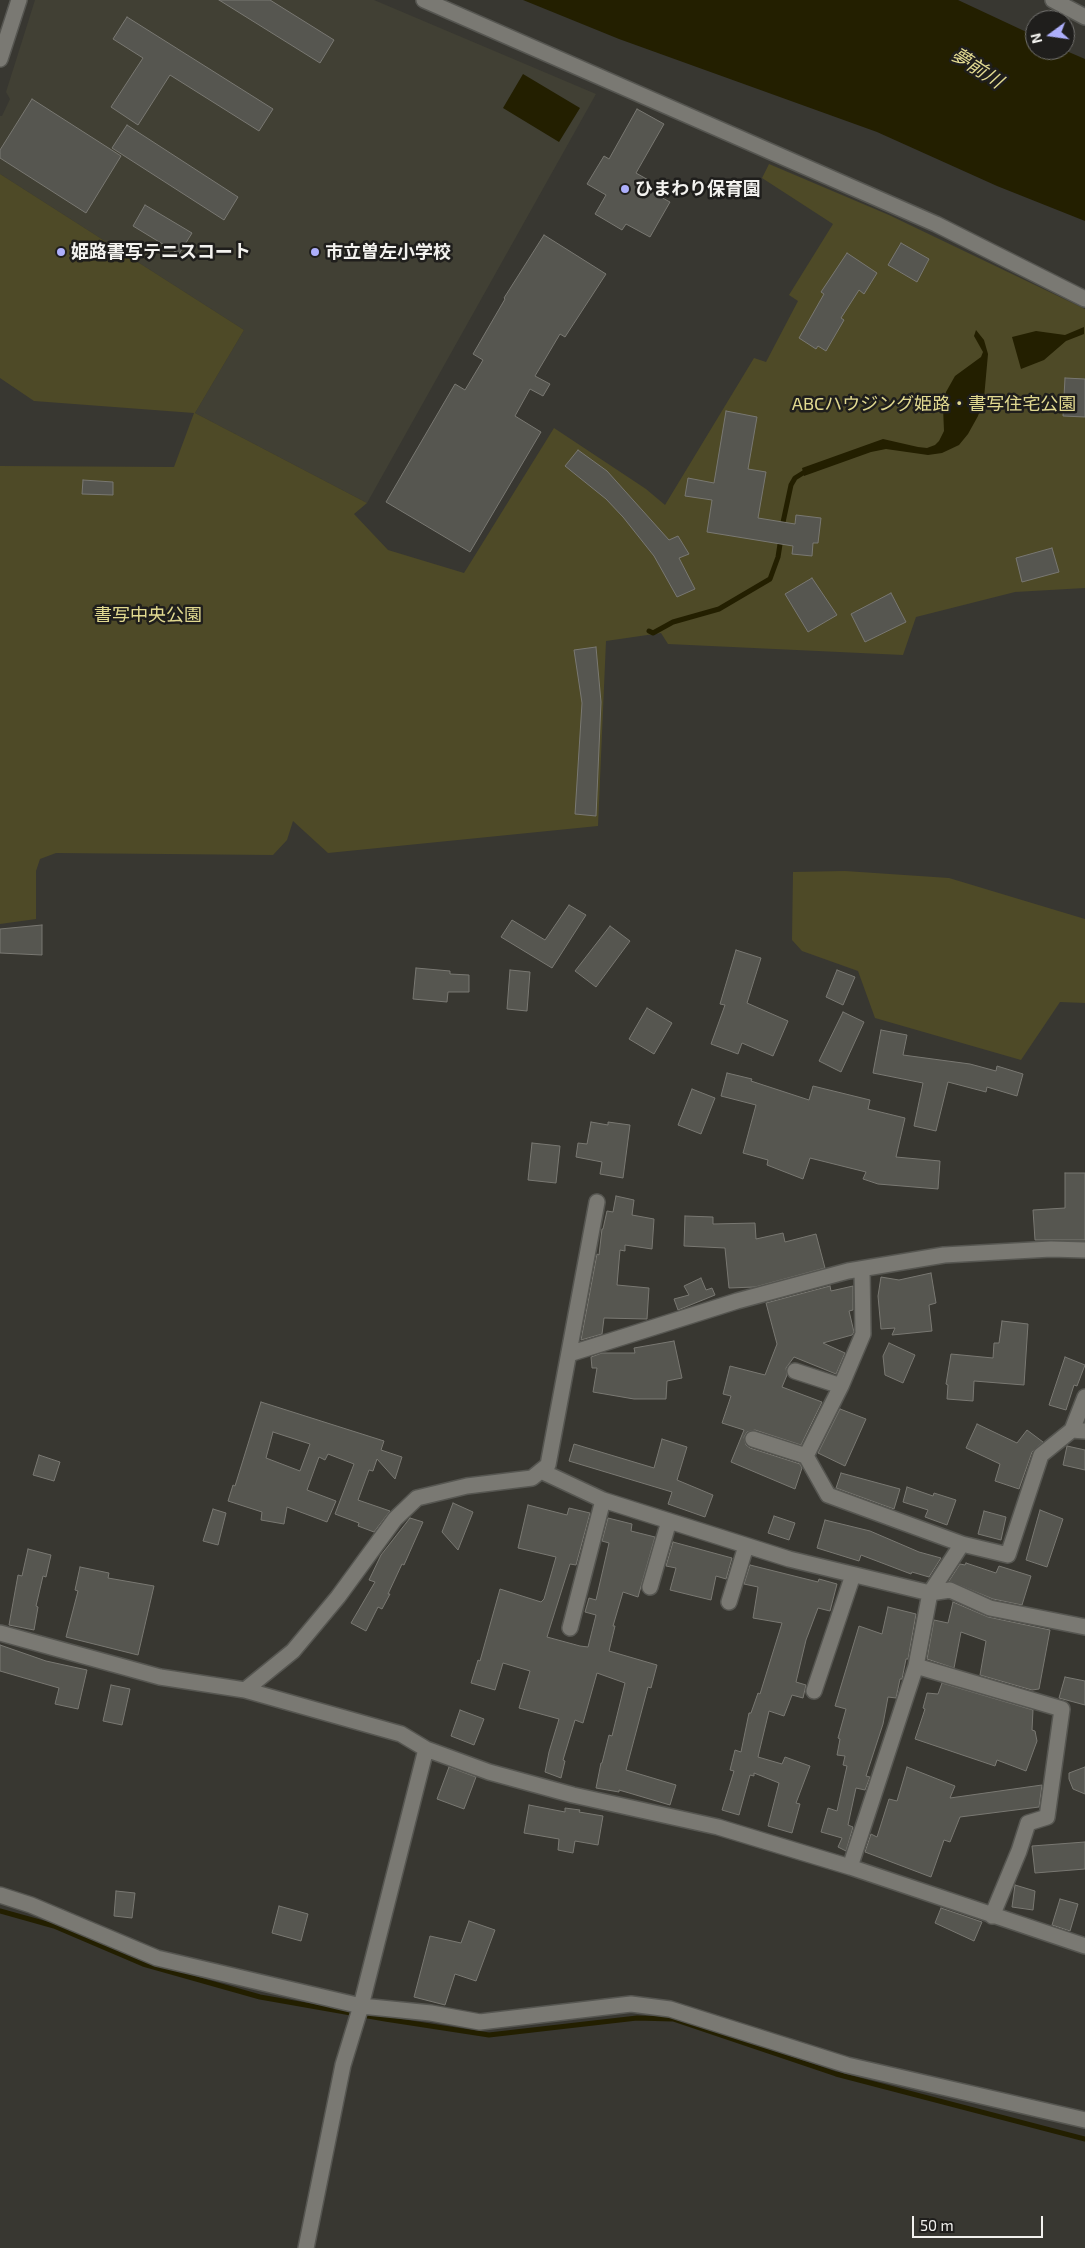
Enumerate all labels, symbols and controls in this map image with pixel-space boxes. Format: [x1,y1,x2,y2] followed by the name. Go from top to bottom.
[1025,10,1075,60] north arrow
[1026,32,1045,45] text: N
[947,43,1007,93] water label: 夢前川
[635,178,761,200] place label: ひまわり保育園
[619,183,631,195] marker: ひまわり保育園
[71,241,251,263] place label: 姫路書写テニスコート
[325,241,451,263] place label: 市立曽左小学校
[55,246,67,258] marker: 姫路書写テニスコート
[309,246,321,258] marker: 市立曽左小学校
[792,393,1076,415] park label: ABCハウジング姫路・書写住宅公園
[94,604,202,626] park label: 書写中央公園
[915,2206,1046,2238] scale bar
[920,2216,954,2234] text: 50 m

